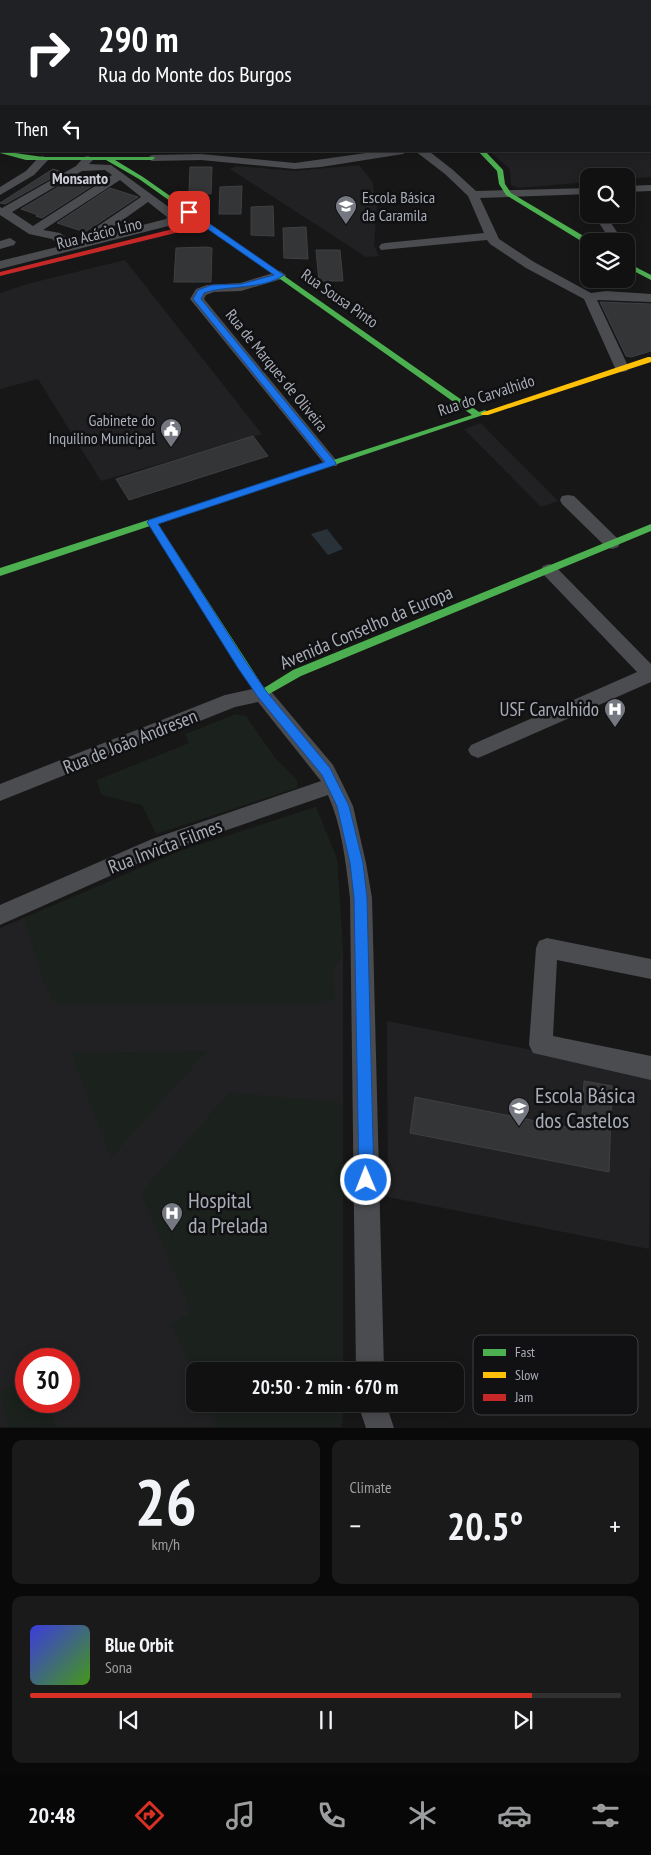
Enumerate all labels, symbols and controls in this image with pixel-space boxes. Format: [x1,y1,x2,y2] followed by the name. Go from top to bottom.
[98,16,179,62] text: 290 m
[15,20,80,85] icon: right
[98,60,292,88] text: Rua do Monte dos Burgos
[58,115,86,143] icon: left
[15,117,48,141] text: Then
[52,168,108,188] district label: Monsanto
[580,168,635,288] map controls
[580,168,635,223] button: search
[362,187,435,225] place label: Escola Básica da Caramila
[168,191,210,233] pin
[334,194,358,225] school or university icon: Escola Básica da Caramila
[175,198,203,226] icon: arrive
[54,213,144,253] street label: Rua Acácio Lino
[580,233,635,288] button: layers
[298,264,382,332] street label: Rua Sousa Pinto
[222,305,332,435] street label: Rua de Marques de Oliveira
[435,370,537,420] street label: Rua do Carvalhido
[49,410,155,448] place label: Gabinete do Inquilino Municipal
[159,417,183,448] public building icon: Gabinete do Inquilino Municipal
[276,580,456,674] street label: Avenida Conselho da Europa
[500,697,599,721] place label: USF Carvalhido
[603,697,627,728] hospital icon: USF Carvalhido
[59,703,201,779] street label: Rua de João Andresen
[105,813,225,879] street label: Rua Invicta Filmes
[535,1081,635,1134] place label: Escola Básica dos Castelos
[507,1096,531,1127] school or university icon: Escola Básica dos Castelos
[339,1153,391,1205] position arrow
[188,1186,268,1239] place label: Hospital da Prelada
[160,1201,184,1232] hospital icon: Hospital da Prelada
[473,1335,638,1415] legend
[515,1343,535,1361] text: Fast
[15,1348,80,1413] speed limit sign: 30
[515,1366,539,1384] text: Slow
[252,1375,398,1399] text: 20:50 · 2 min · 670 m
[514,1388,533,1406] text: Jam
[135,1459,197,1543] text: 26
[350,1477,392,1497] text: Climate
[447,1501,523,1550] text: 20.5°
[350,1507,361,1544] text: −
[609,1507,621,1544] text: +
[152,1534,180,1554] text: km/h
[105,1633,174,1657] text: Blue Orbit
[105,1657,132,1677] text: Sona
[115,1706,143,1734] icon: previous
[312,1706,340,1734] icon: pause
[509,1706,537,1734] icon: next
[132,1798,167,1833] icon: directions
[223,1798,258,1833] icon: music
[314,1798,349,1833] icon: phone
[405,1798,440,1833] icon: climate
[497,1798,532,1833] icon: car
[588,1798,623,1833] icon: filters
[28,1801,76,1829] text: 20:48

